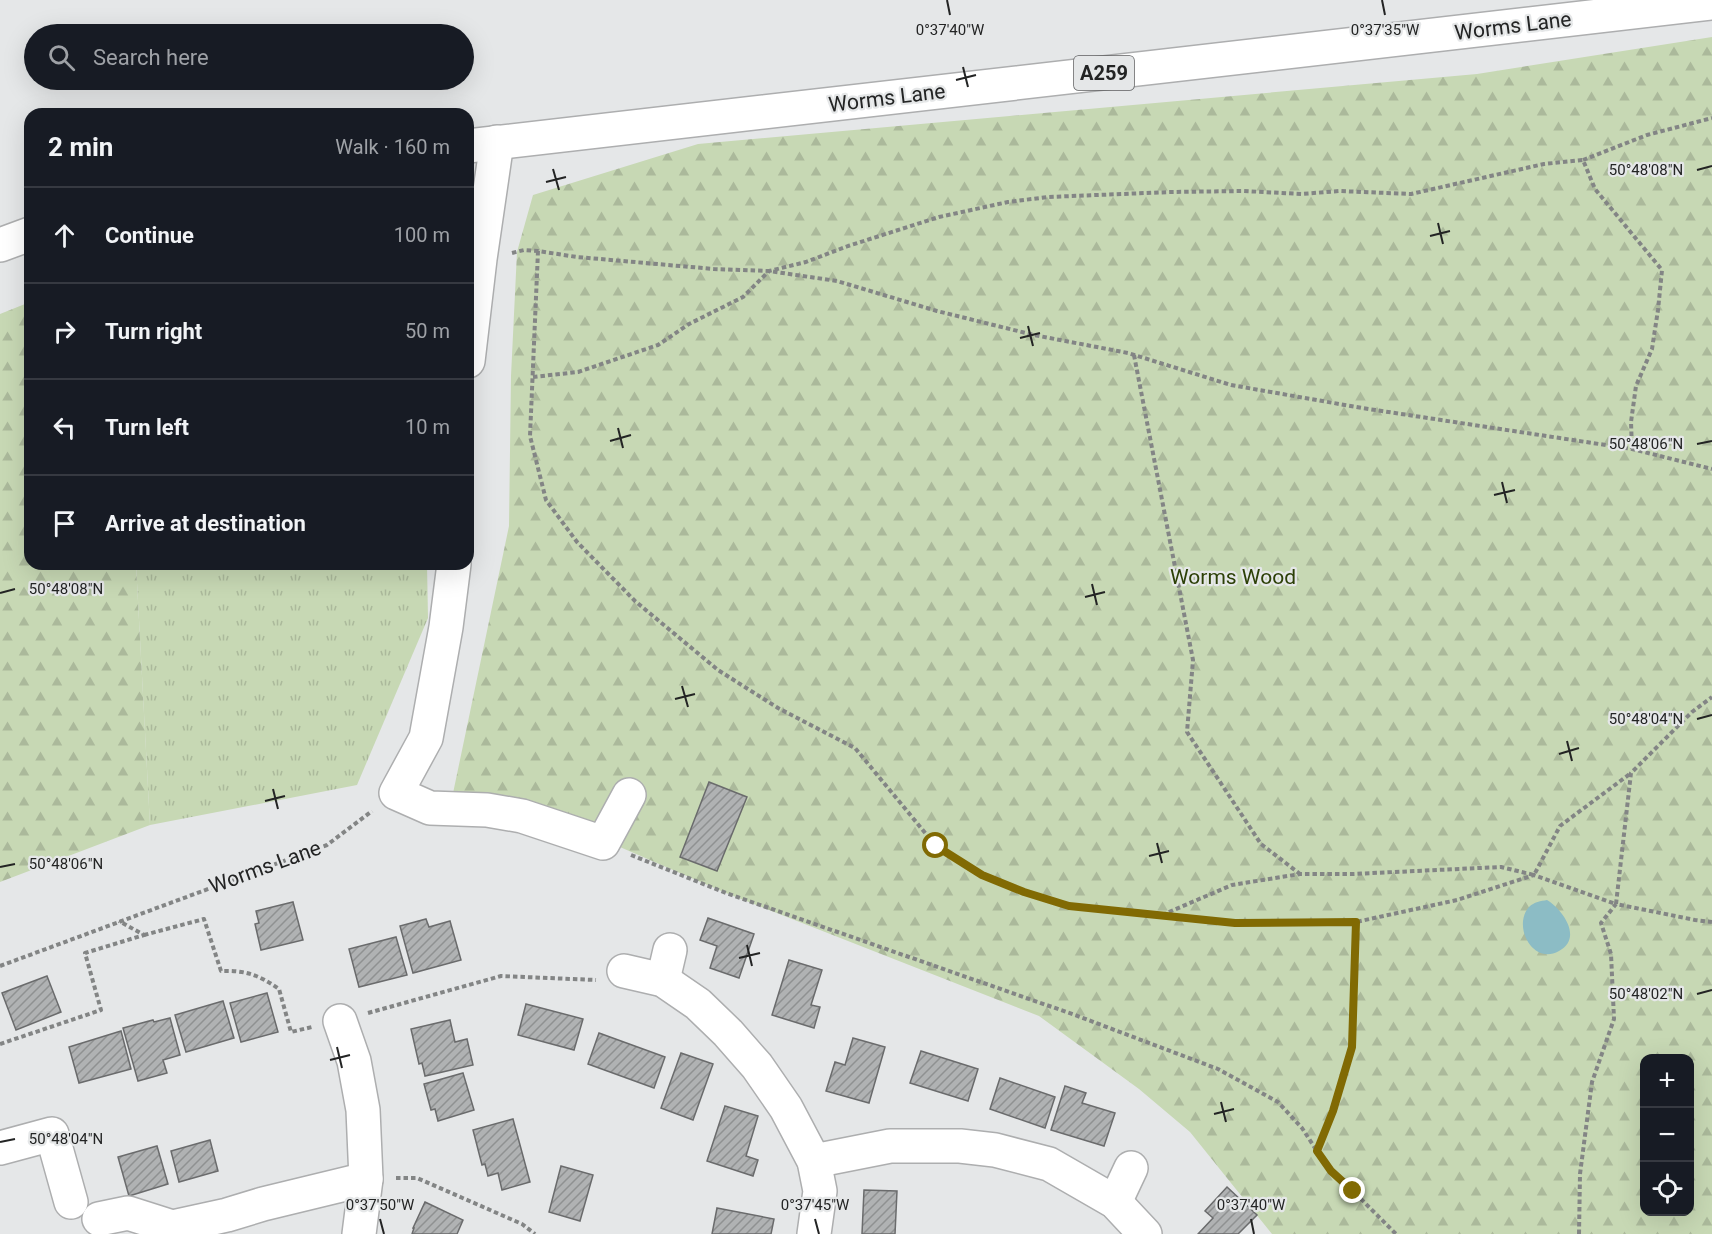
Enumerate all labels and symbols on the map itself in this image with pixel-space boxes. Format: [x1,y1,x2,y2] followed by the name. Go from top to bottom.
[1453,7,1573,45] street label: Worms Lane
[916,21,984,39] text: 0°37'40"W
[1351,21,1419,39] text: 0°37'35"W
[1074,56,1134,90] road number: A259
[827,79,947,117] street label: Worms Lane
[1609,161,1683,179] text: 50°48'08"N
[1609,435,1683,453] text: 50°48'06"N
[1170,565,1296,589] park label: Worms Wood
[29,580,103,598] text: 50°48'08"N
[1609,710,1683,728] text: 50°48'04"N
[922,832,948,858] route start
[206,836,324,898] street label: Worms Lane
[29,855,103,873] text: 50°48'06"N
[1609,985,1683,1003] text: 50°48'02"N
[29,1130,103,1148] text: 50°48'04"N
[1339,1177,1365,1203] route end
[346,1196,414,1214] text: 0°37'50"W
[781,1196,849,1214] text: 0°37'45"W
[1217,1196,1285,1214] text: 0°37'40"W

